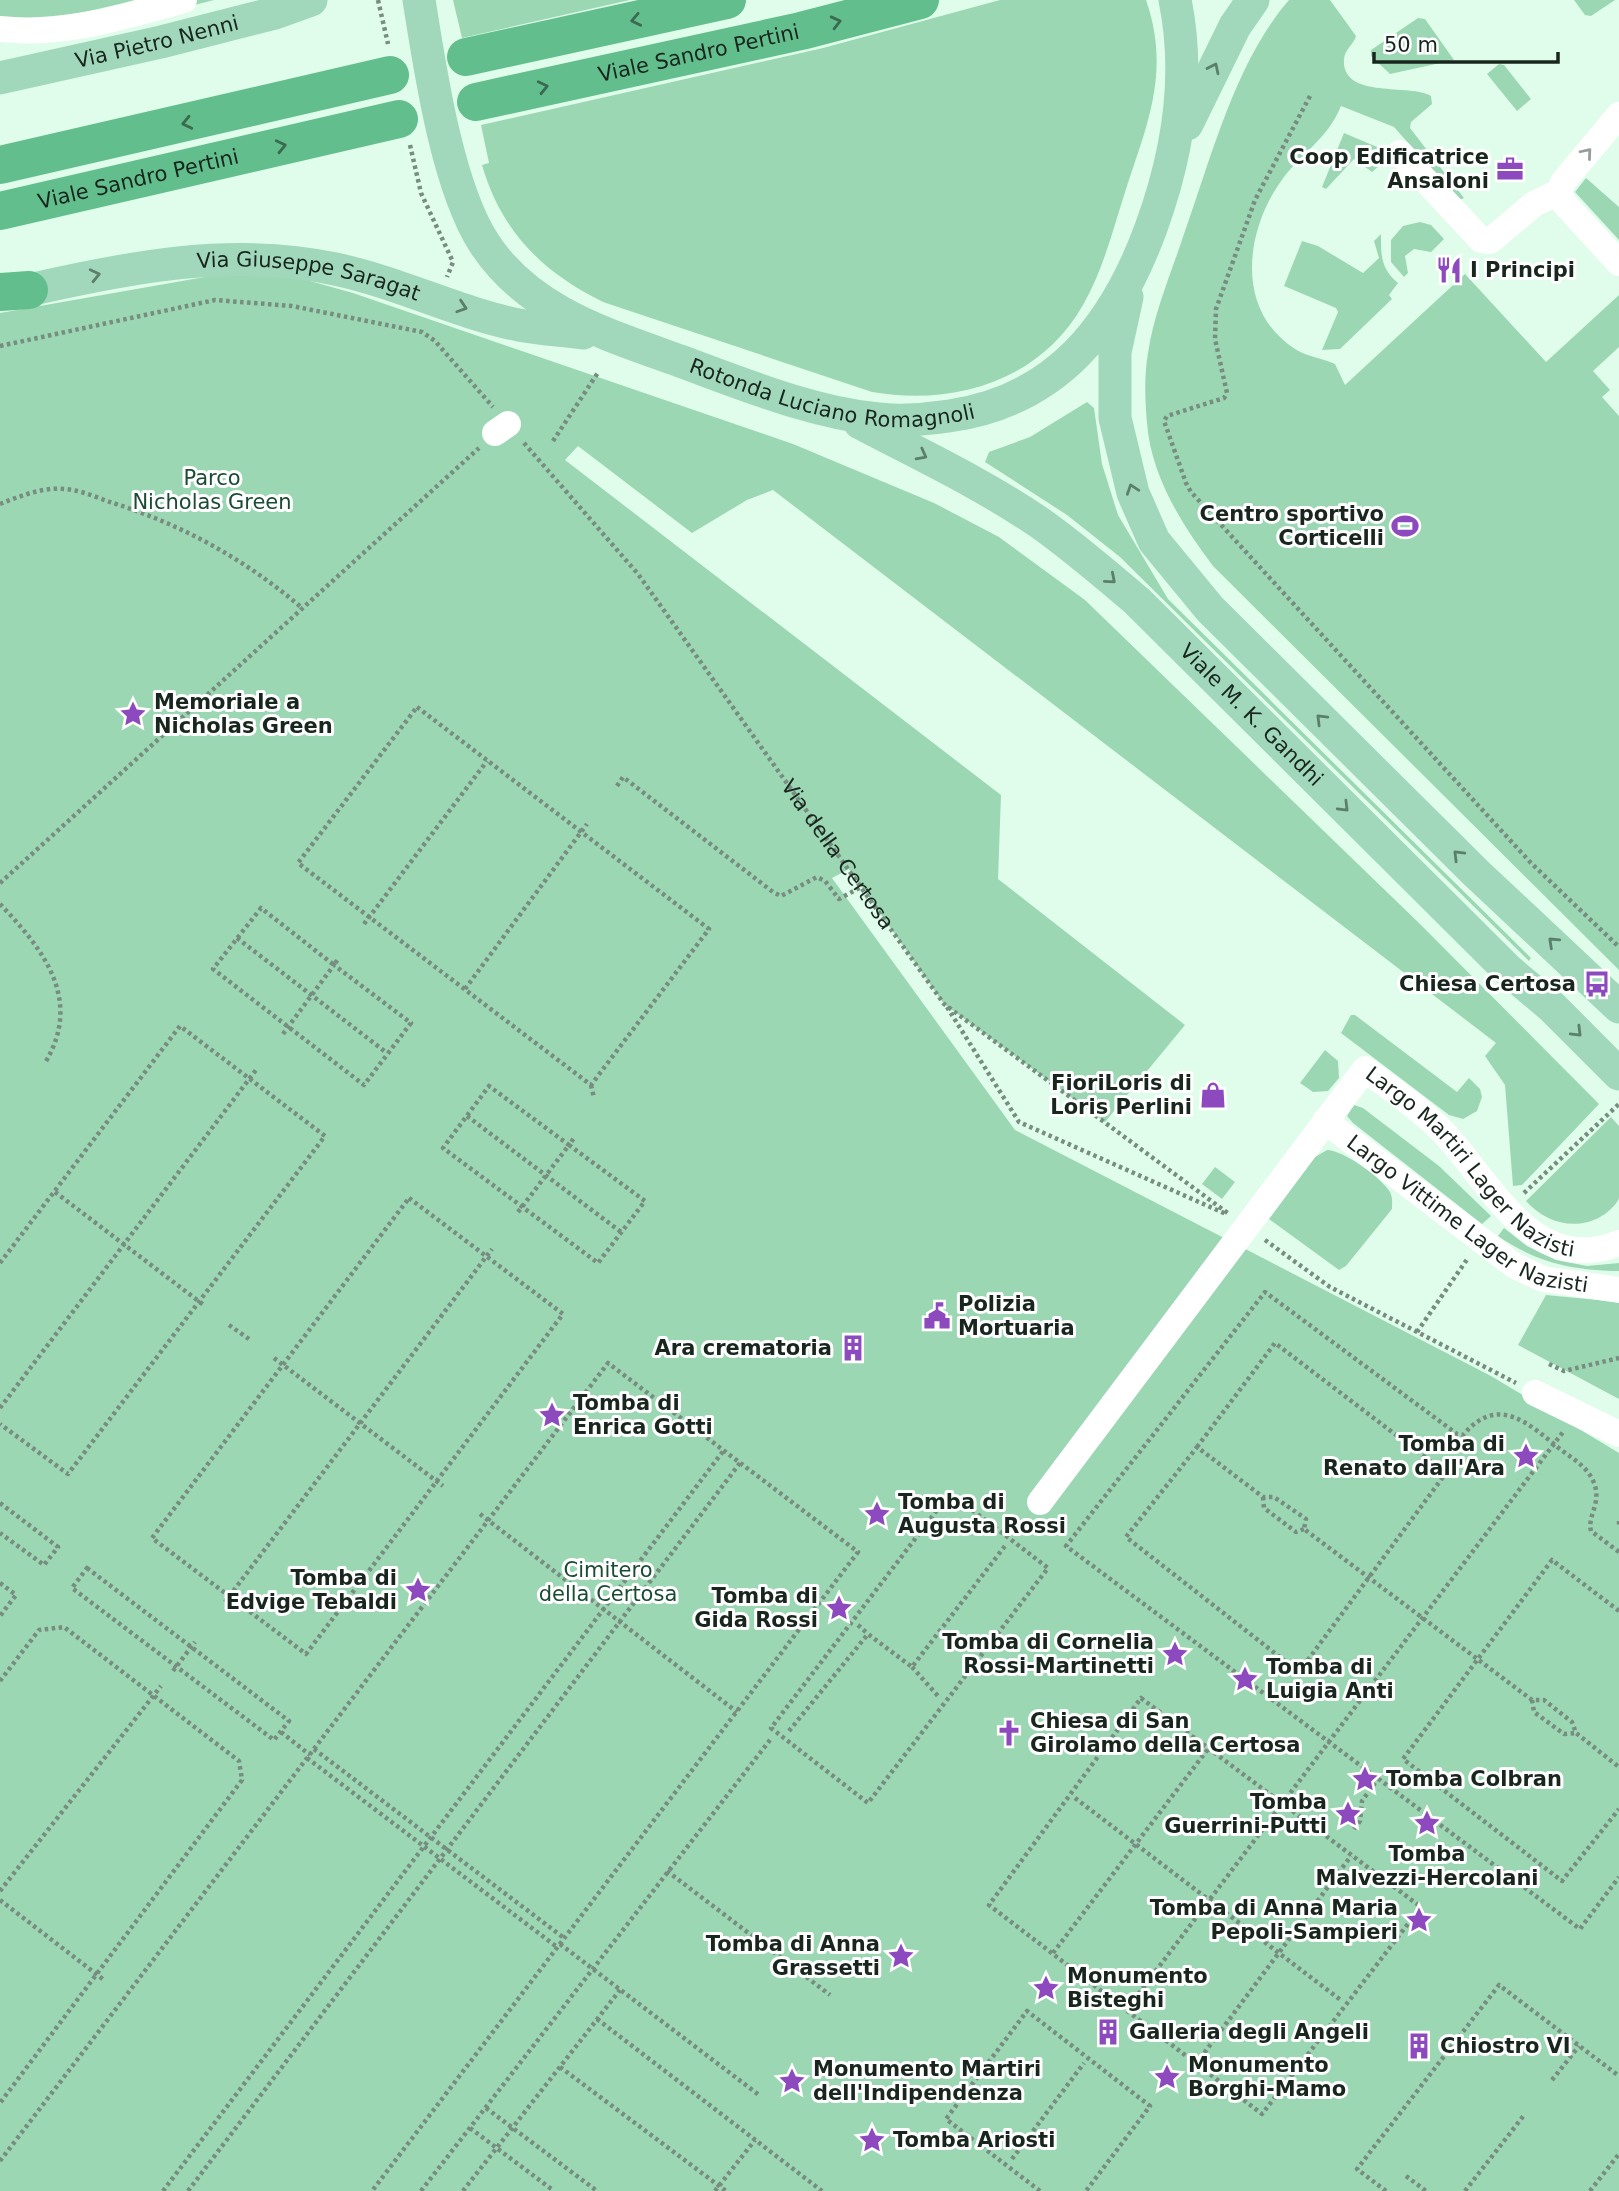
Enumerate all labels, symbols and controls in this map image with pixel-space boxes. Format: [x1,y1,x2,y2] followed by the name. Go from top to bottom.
[73,11,241,73] street label: Via Pietro Nenni
[630,11,642,26] one-way arrow
[830,16,842,30] one-way arrow
[596,20,802,87] street label: Viale Sandro Pertini
[1374,21,1558,65] scale bar
[1384,33,1438,57] text: 50 m
[1206,63,1220,75] one-way arrow
[536,81,548,95] one-way arrow
[181,115,193,129] one-way arrow
[275,140,287,154] one-way arrow
[36,144,241,214] street label: Viale Sandro Pertini
[1289,145,1489,193] place label: Coop Edificatrice Ansaloni
[1579,148,1591,161] one-way arrow
[1495,154,1525,184] office icon: Coop Edificatrice Ansaloni
[196,247,423,306] street label: Via Giuseppe Saragat
[1434,255,1464,285] restaurant icon: I Principi
[1470,258,1575,282] place label: I Principi
[89,269,101,283] one-way arrow
[456,299,468,313] one-way arrow
[686,354,977,432] street label: Rotonda Luciano Romagnoli
[914,447,927,460] one-way arrow
[132,466,292,514] park label: Parco Nicholas Green
[1126,484,1140,496] one-way arrow
[1200,502,1384,550] place label: Centro sportivo Corticelli
[1390,511,1420,541] sports icon: Centro sportivo Corticelli
[1103,571,1116,583] one-way arrow
[1175,639,1328,791] street label: Viale M. K. Gandhi
[154,690,333,738] place label: Memoriale a Nicholas Green
[118,699,148,729] place icon: Memoriale a Nicholas Green
[1317,714,1330,727] one-way arrow
[776,775,899,934] street label: Via della Certosa
[1336,799,1348,811] one-way arrow
[1453,850,1466,863] one-way arrow
[1548,937,1561,950] one-way arrow
[1582,969,1612,999] bus stop icon: Chiesa Certosa
[1399,972,1576,996] place label: Chiesa Certosa
[1568,1023,1581,1036] one-way arrow
[1361,1062,1576,1262] street label: Largo Martiri Lager Nazisti
[1050,1071,1192,1119] place label: FioriLoris di Loris Perlini
[1198,1080,1228,1110] shop icon: FioriLoris di Loris Perlini
[1342,1130,1590,1297] street label: Largo Vittime Lager Nazisti
[958,1292,1075,1340] place label: Polizia Mortuaria
[922,1301,952,1331] public building icon: Polizia Mortuaria
[838,1333,868,1363] building icon: Ara crematoria
[655,1336,832,1360] place label: Ara crematoria
[573,1391,713,1439] place label: Tomba di Enrica Gotti
[537,1400,567,1430] place icon: Tomba di Enrica Gotti
[1323,1432,1505,1480] place label: Tomba di Renato dall'Ara
[1511,1441,1541,1471] place icon: Tomba di Renato dall'Ara
[898,1490,1066,1538] place label: Tomba di Augusta Rossi
[862,1499,892,1529] place icon: Tomba di Augusta Rossi
[539,1558,677,1606] park label: Cimitero della Certosa
[226,1566,397,1614] place label: Tomba di Edvige Tebaldi
[403,1575,433,1605] place icon: Tomba di Edvige Tebaldi
[694,1584,818,1632] place label: Tomba di Gida Rossi
[824,1593,854,1623] place icon: Tomba di Gida Rossi
[942,1630,1154,1678] place label: Tomba di Cornelia Rossi-Martinetti
[1160,1639,1190,1669] place icon: Tomba di Cornelia Rossi-Martinetti
[1266,1655,1394,1703] place label: Tomba di Luigia Anti
[1230,1664,1260,1694] place icon: Tomba di Luigia Anti
[1030,1709,1301,1757] place label: Chiesa di San Girolamo della Certosa
[994,1718,1024,1748] church icon: Chiesa di San Girolamo della Certosa
[1350,1764,1380,1794] place icon: Tomba Colbran
[1386,1767,1562,1791] place label: Tomba Colbran
[1164,1790,1327,1838] place label: Tomba Guerrini-Putti
[1333,1799,1363,1829] place icon: Tomba Guerrini-Putti
[1412,1808,1442,1838] place icon: Tomba Malvezzi-Hercolani
[1315,1842,1539,1890] place label: Tomba Malvezzi-Hercolani
[1150,1896,1398,1944] place label: Tomba di Anna Maria Pepoli-Sampieri
[1404,1905,1434,1935] place icon: Tomba di Anna Maria Pepoli-Sampieri
[706,1932,880,1980] place label: Tomba di Anna Grassetti
[886,1941,916,1971] place icon: Tomba di Anna Grassetti
[1067,1964,1208,2012] place label: Monumento Bisteghi
[1031,1973,1061,2003] place icon: Monumento Bisteghi
[1093,2017,1123,2047] building icon: Galleria degli Angeli
[1129,2020,1369,2044] place label: Galleria degli Angeli
[1404,2031,1434,2061] building icon: Chiostro VI
[1440,2034,1571,2058] place label: Chiostro VI
[1188,2053,1346,2101] place label: Monumento Borghi-Mamo
[813,2057,1041,2105] place label: Monumento Martiri dell'Indipendenza
[1152,2062,1182,2092] place icon: Monumento Borghi-Mamo
[777,2066,807,2096] place icon: Monumento Martiri dell'Indipendenza
[857,2125,887,2155] place icon: Tomba Ariosti
[893,2128,1055,2152] place label: Tomba Ariosti

